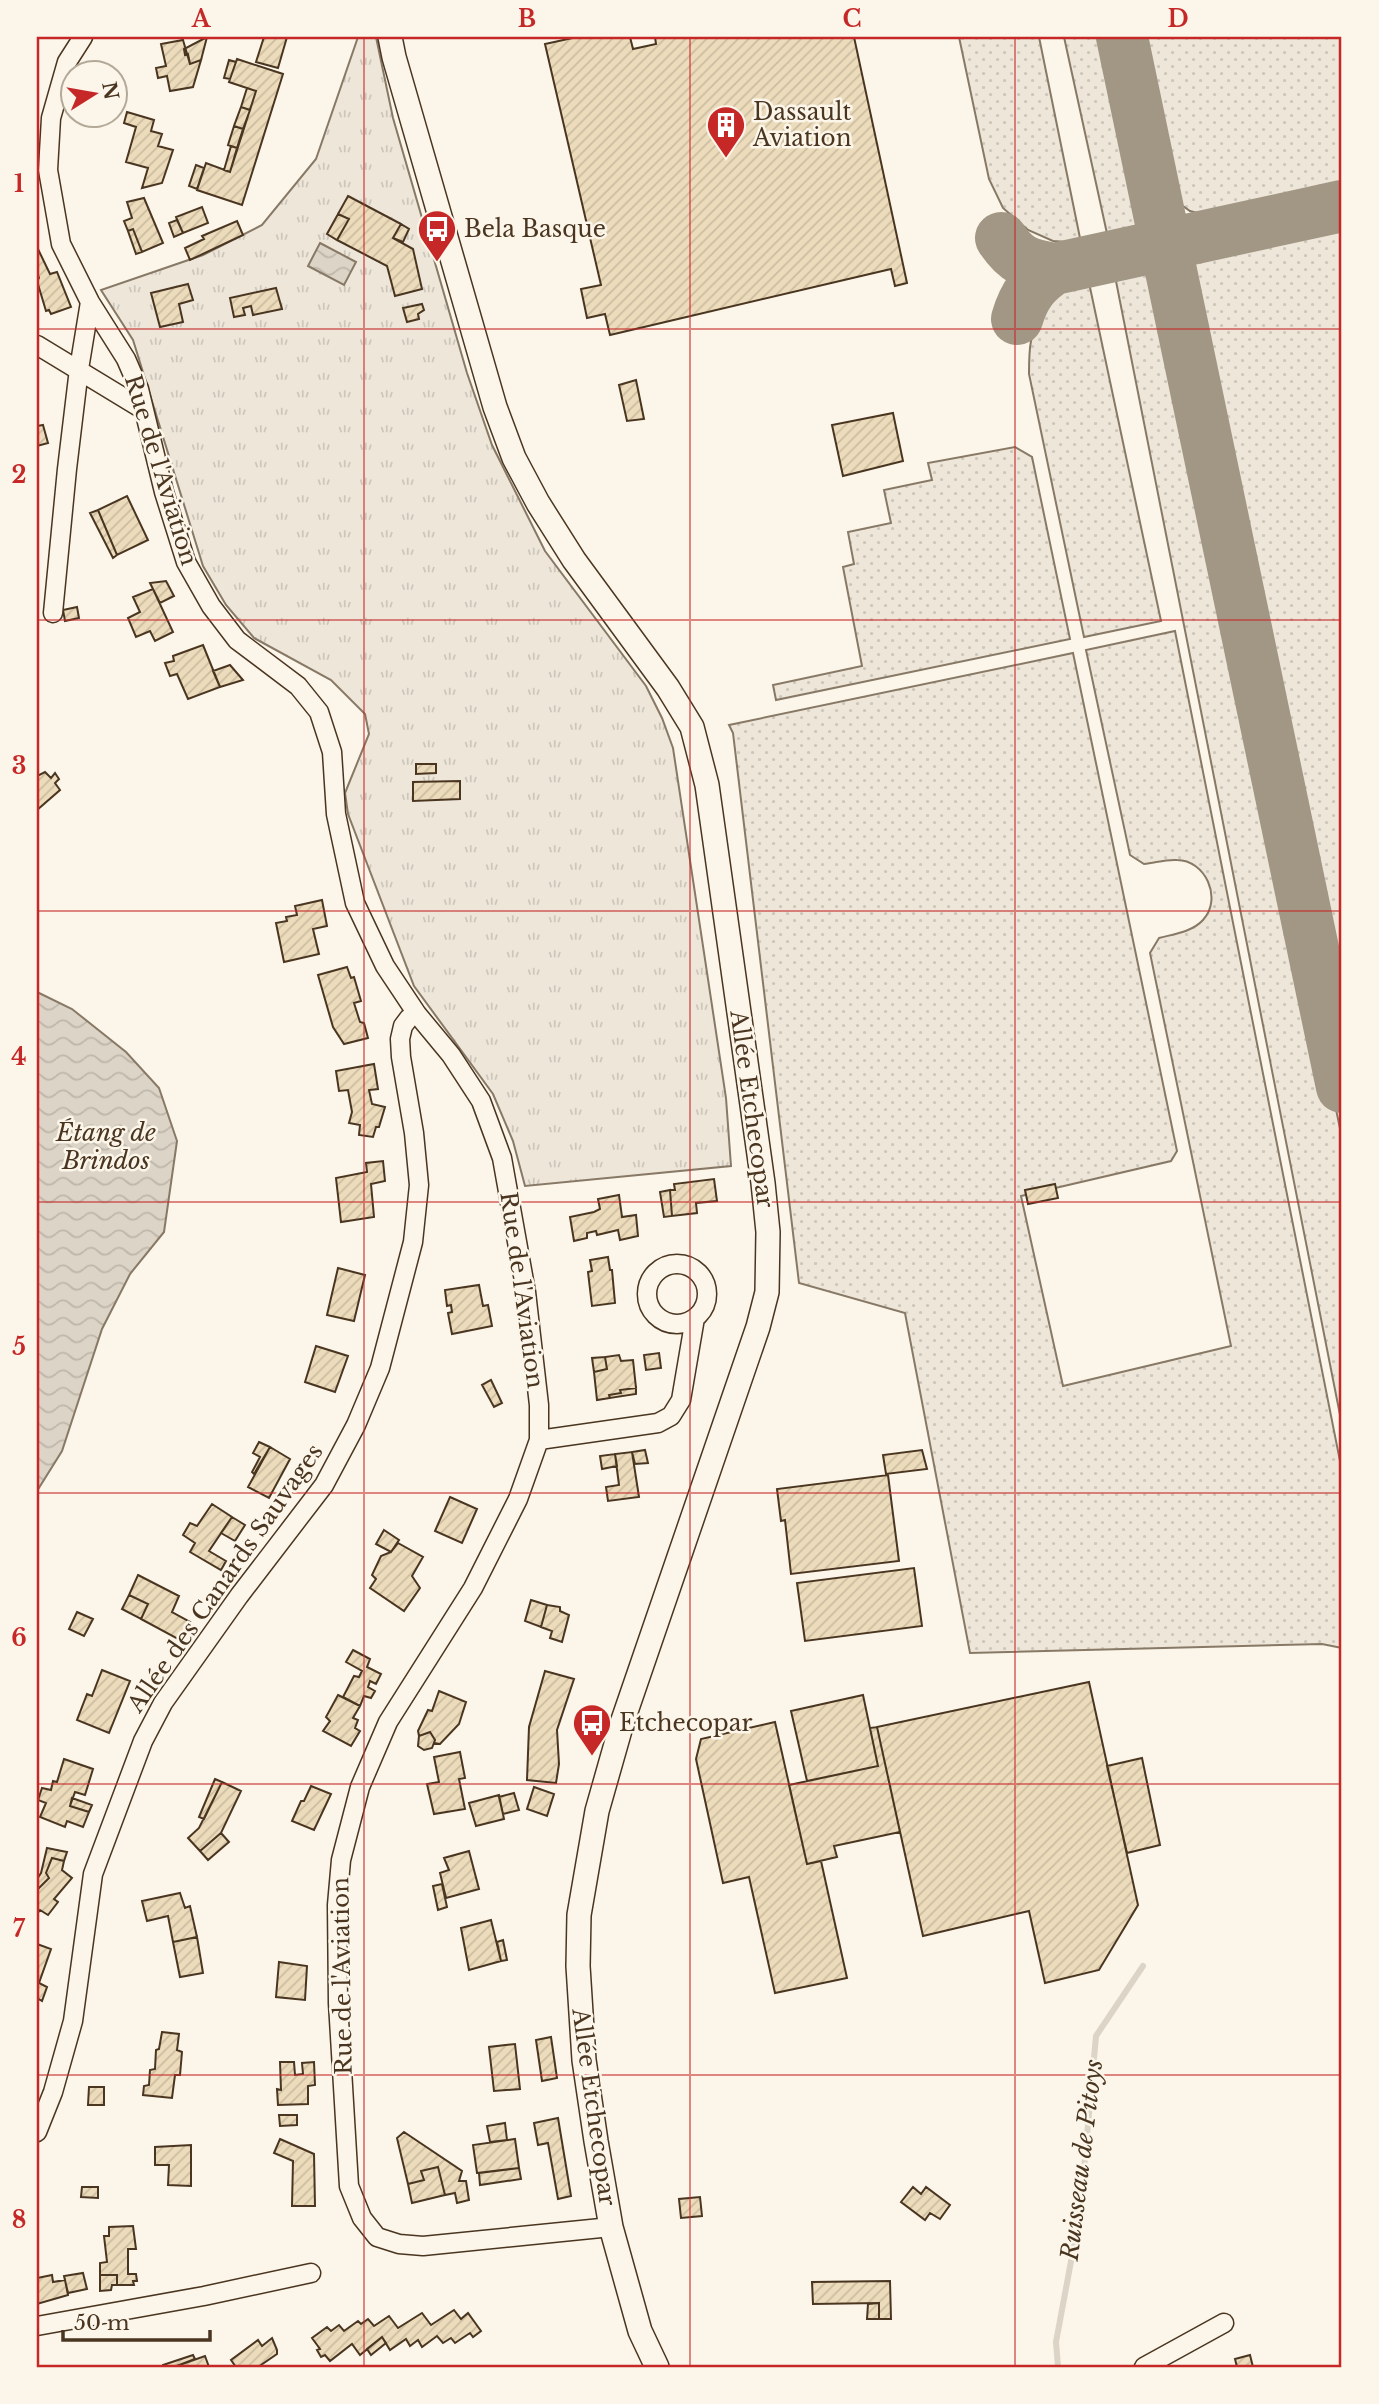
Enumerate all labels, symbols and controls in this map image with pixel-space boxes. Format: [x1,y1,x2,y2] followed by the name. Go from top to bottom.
[191,5,212,33] text: A
[518,5,536,33] text: B
[843,5,861,33] text: C
[1167,5,1189,33] text: D
[60,60,130,130] north arrow
[97,80,123,102] text: N
[752,98,852,152] place label: Dassault Aviation
[705,104,747,159] building icon: Dassault Aviation
[14,170,24,198] text: 1
[416,208,458,263] bus stop icon: Bela Basque
[464,215,606,243] place label: Bela Basque
[119,371,203,569] street label: Rue de l'Aviation
[12,461,26,489] text: 2
[12,752,26,780] text: 3
[724,1007,780,1210] street label: Allée Etchecopar
[11,1043,27,1071] text: 4
[55,1118,156,1175] water label: Étang de Brindos
[494,1190,550,1390] street label: Rue de l'Aviation
[12,1333,26,1361] text: 5
[121,1438,329,1718] street label: Allée des Canards Sauvages
[11,1624,27,1652] text: 6
[571,1702,613,1757] bus stop icon: Etchecopar
[619,1709,752,1737] place label: Etchecopar
[326,1877,358,2075] street label: Rue de l'Aviation
[13,1915,26,1943] text: 7
[566,2005,622,2208] street label: Allée Etchecopar
[1055,2058,1108,2263] water label: Ruisseau de Pitoys
[12,2206,26,2234] text: 8
[63,2299,210,2343] scale bar
[74,2310,130,2336] text: 50 m

